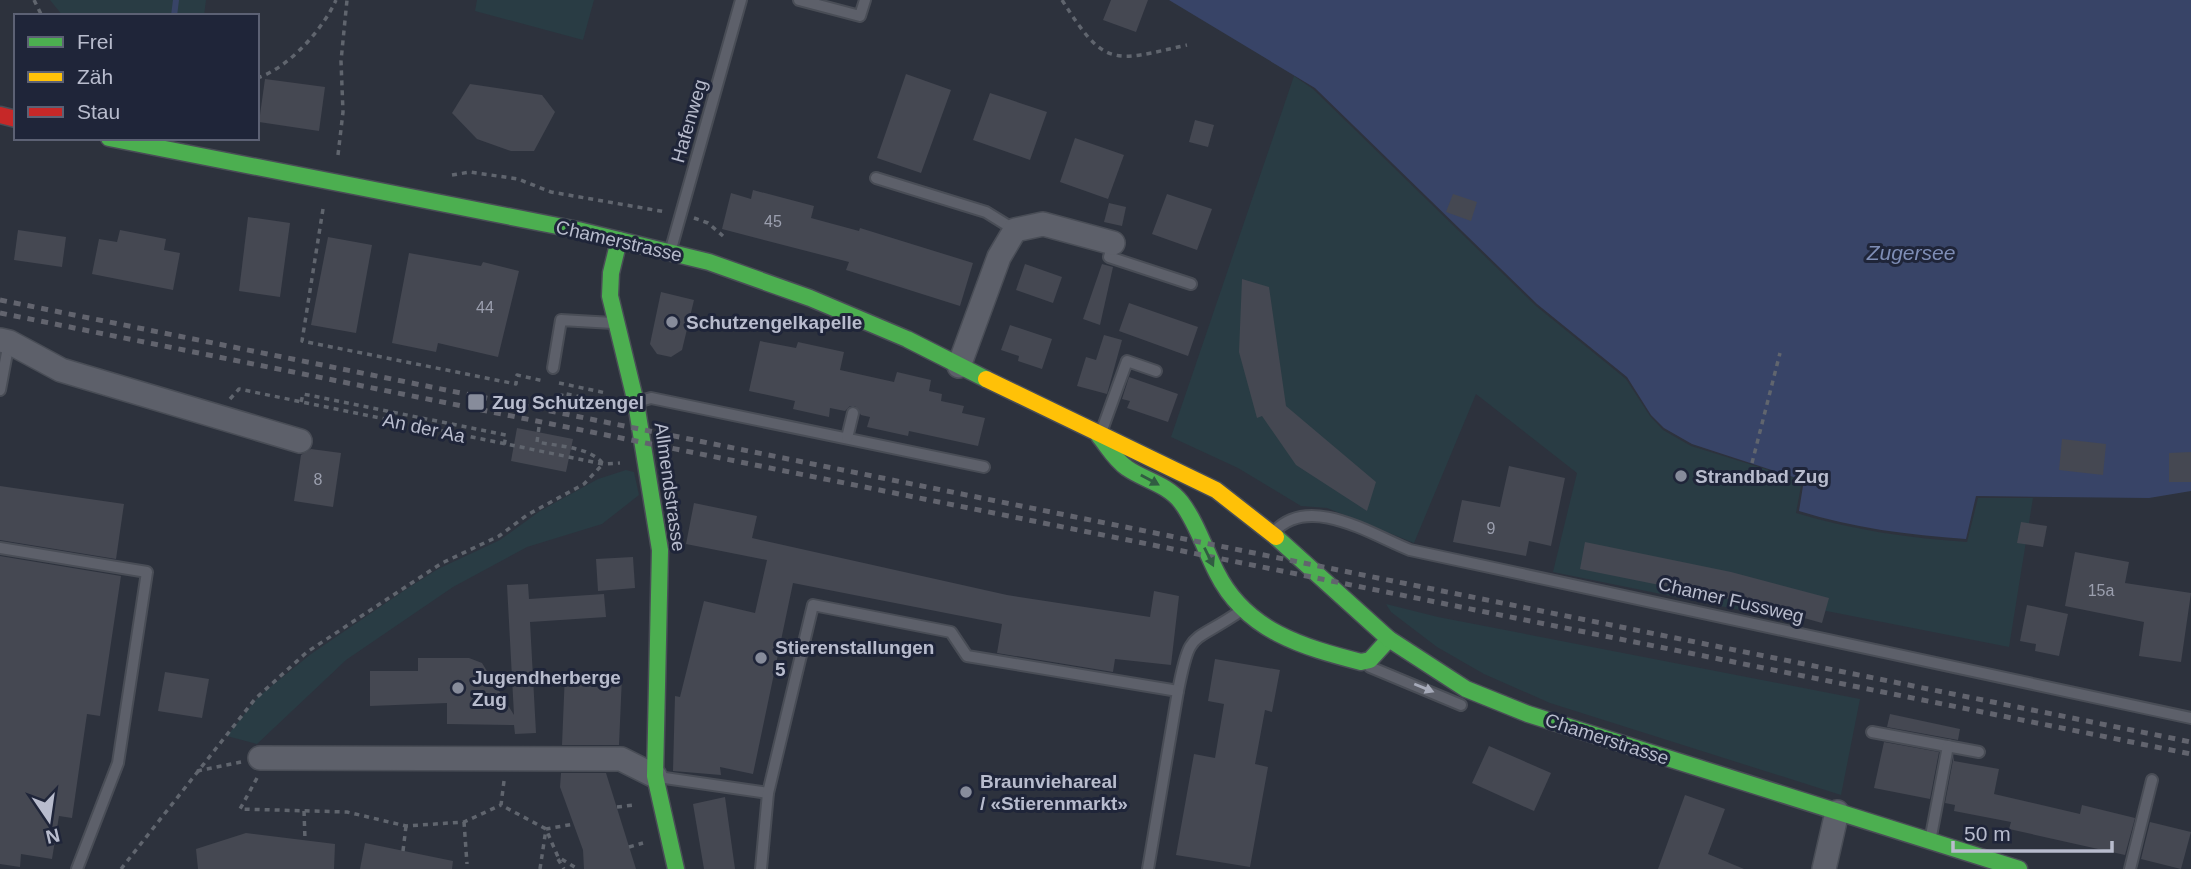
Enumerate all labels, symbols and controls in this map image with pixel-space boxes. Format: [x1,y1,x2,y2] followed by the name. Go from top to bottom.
[14,14,259,140] legend
[77,30,113,53] text: Frei
[77,65,113,88] text: Zäh
[667,77,711,165] street label: Hafenweg
[77,100,120,123] text: Stau
[764,213,782,230] house number: 45
[554,216,684,266] street label: Chamerstrasse
[1866,241,1955,264] water label: Zugersee
[476,299,494,316] house number: 44
[686,312,862,333] place label: Schutzengelkapelle
[664,314,680,330] marker: Schutzengelkapelle
[466,392,486,412] marker: Zug Schutzengel
[492,392,644,413] place label: Zug Schutzengel
[381,409,467,447] street label: An der Aa
[651,421,689,553] street label: Allmendstrasse
[1695,466,1829,487] place label: Strandbad Zug
[1673,468,1689,484] marker: Strandbad Zug
[314,471,323,488] house number: 8
[1141,473,1161,485] one-way arrow
[1487,520,1496,537] house number: 9
[1204,547,1215,567] one-way arrow
[1656,573,1806,627] street label: Chamer Fussweg
[2088,582,2114,599] house number: 15a
[775,637,934,680] place label: Stierenstallungen 5
[753,650,769,666] marker: Stierenstallungen 5
[472,667,621,710] place label: Jugendherberge Zug
[450,680,466,696] marker: Jugendherberge Zug
[1414,682,1434,694] one-way arrow
[1542,709,1672,769] street label: Chamerstrasse
[980,771,1128,814] place label: Braunviehareal / «Stierenmarkt»
[958,784,974,800] marker: Braunviehareal / «Stierenmarkt»
[14,785,84,855] north arrow
[1953,810,2112,854] scale bar
[1964,822,2011,845] text: 50 m
[44,824,62,848] text: N

